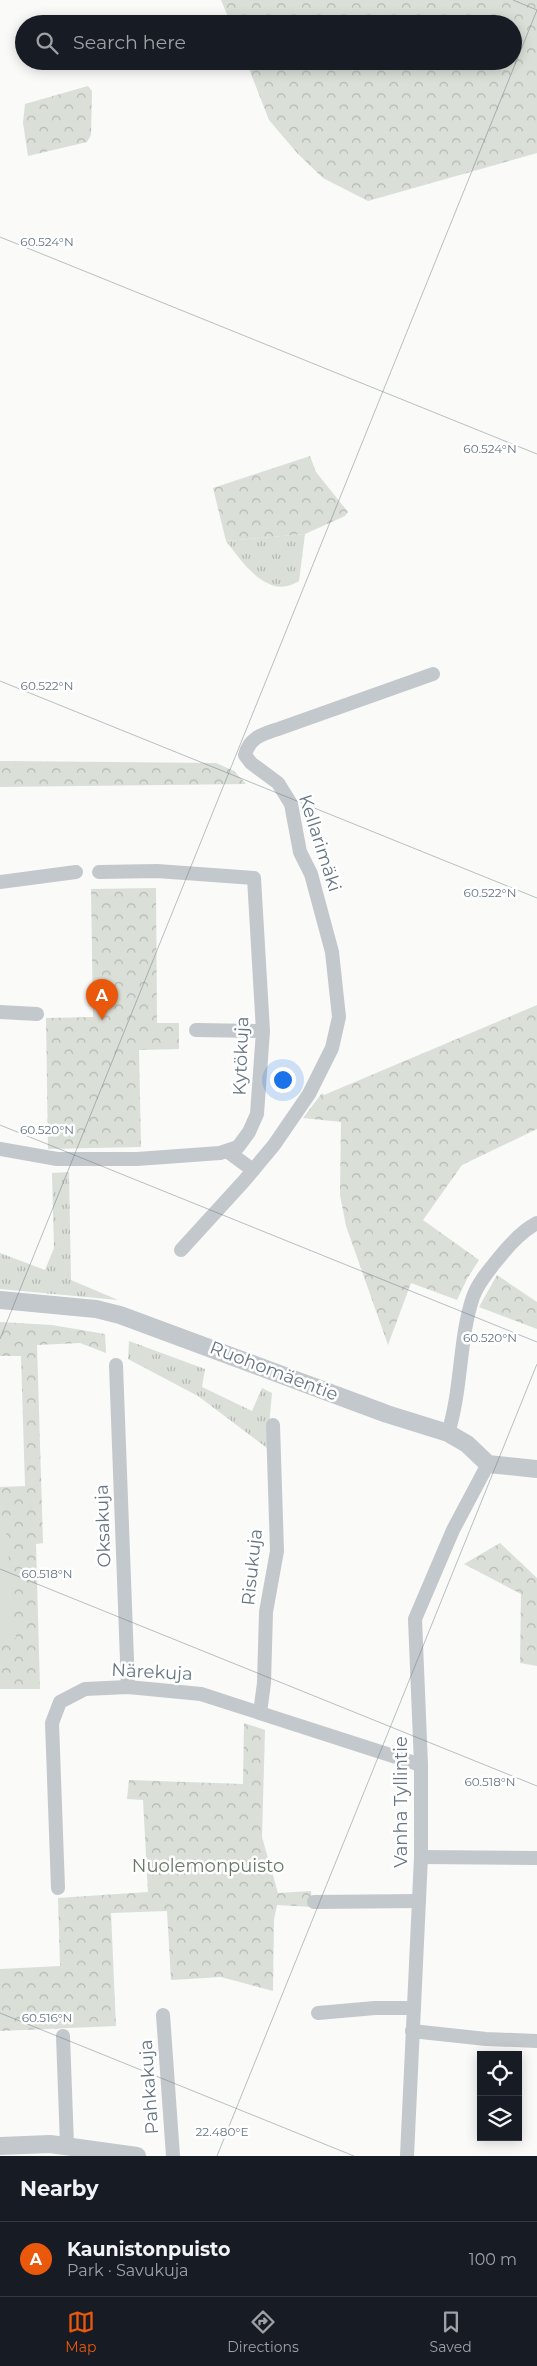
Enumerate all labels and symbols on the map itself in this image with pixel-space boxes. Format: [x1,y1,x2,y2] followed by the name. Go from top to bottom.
[20,234,74,249] text: 60.524°N
[463,441,517,456] text: 60.524°N
[21,678,73,693] text: 60.522°N
[294,792,346,894] street label: Kellarimäki
[464,885,516,900] text: 60.522°N
[86,979,118,1020] pin: A
[229,1016,253,1096] street label: Kytökuja
[270,1067,296,1093] your location
[20,1122,74,1137] text: 60.520°N
[463,1330,517,1345] text: 60.520°N
[207,1336,341,1406] street label: Ruohomäentie
[91,1484,115,1568] street label: Oksakuja
[237,1528,267,1606] street label: Risukuja
[21,1566,73,1581] text: 60.518°N
[111,1659,193,1685] street label: Närekuja
[390,1736,412,1868] street label: Vanha Tyllintie
[464,1774,516,1789] text: 60.518°N
[132,1855,284,1877] park label: Nuolemonpuisto
[22,2010,72,2025] text: 60.516°N
[135,2039,163,2135] street label: Pahkakuja
[196,2124,248,2139] text: 22.480°E

